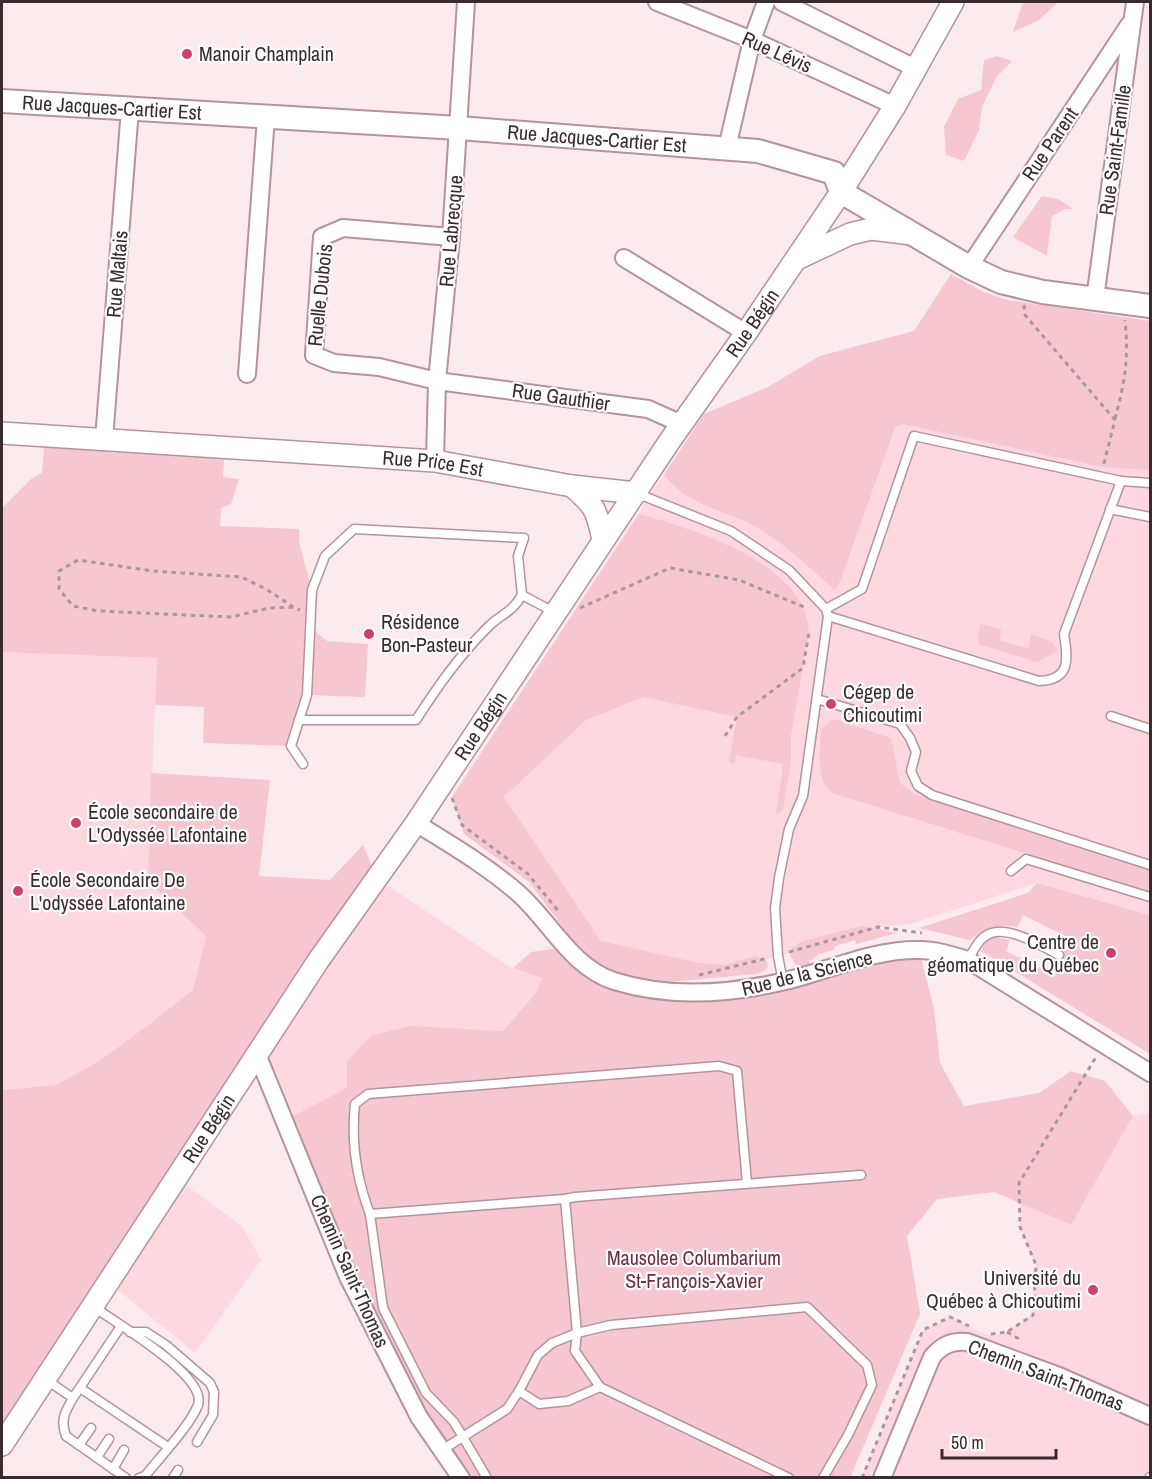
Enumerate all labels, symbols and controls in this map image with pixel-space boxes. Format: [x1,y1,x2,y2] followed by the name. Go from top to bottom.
[738,24,816,79] street label: Rue Lévis
[199,40,334,67] place label: Manoir Champlain
[180,47,194,61] marker: Manoir Champlain
[1092,83,1137,217] street label: Rue Saint-Famille
[21,88,203,126] street label: Rue Jacques-Cartier Est
[1015,101,1084,186] street label: Rue Parent
[506,118,688,158] street label: Rue Jacques-Cartier Est
[432,174,469,288] street label: Rue Labrecque
[99,229,134,319] street label: Rue Maltais
[301,242,338,348] street label: Ruelle Dubois
[719,283,785,362] street label: Rue Bégin
[510,376,612,417] street label: Rue Gauthier
[382,444,486,483] street label: Rue Price Est
[381,608,473,658] place label: Résidence Bon-Pasteur
[362,627,376,641] marker: Résidence Bon-Pasteur
[843,678,922,728] place label: Cégep de Chicoutimi
[447,686,513,765] street label: Rue Bégin
[824,697,838,711] marker: Cégep de Chicoutimi
[88,798,247,848] place label: École secondaire de L'Odyssée Lafontaine
[69,816,83,830] marker: École secondaire de L'Odyssée Lafontaine
[30,866,185,916] place label: École Secondaire De L'odyssée Lafontaine
[11,884,25,898] marker: École Secondaire De L'odyssée Lafontaine
[928,928,1099,978] place label: Centre de géomatique du Québec
[739,943,875,1002] street label: Rue de la Science
[1104,946,1118,960] marker: Centre de géomatique du Québec
[176,1088,241,1168] street label: Rue Bégin
[305,1190,396,1352] street label: Chemin Saint-Thomas
[607,1244,781,1294] park label: Mausolee Columbarium St-François-Xavier
[926,1264,1081,1314] place label: Université du Québec à Chicoutimi
[1086,1283,1100,1297] marker: Université du Québec à Chicoutimi
[964,1332,1128,1417] street label: Chemin Saint-Thomas
[942,1422,1056,1460] scale bar
[951,1430,984,1455] text: 50 m

